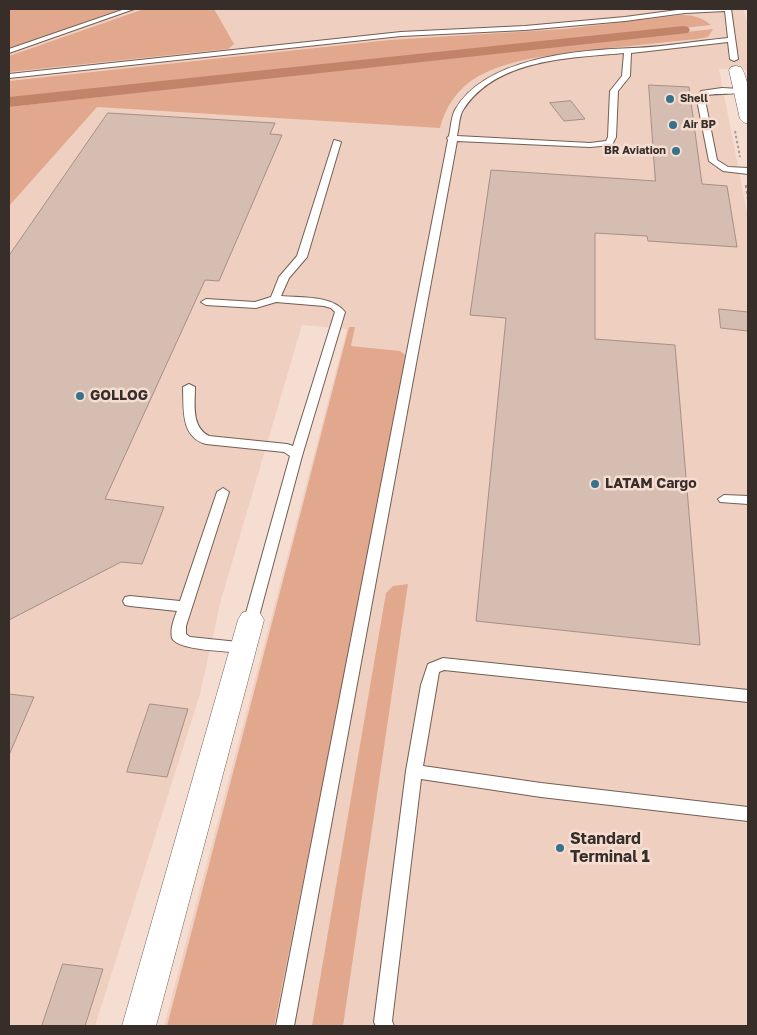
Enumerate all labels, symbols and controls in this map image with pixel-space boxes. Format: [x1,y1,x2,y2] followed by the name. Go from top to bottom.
[680,92,708,106] place label: Shell
[664,93,676,105] marker: Shell
[683,118,716,132] place label: Air BP
[667,119,679,131] marker: Air BP
[604,144,666,158] place label: BR Aviation
[670,145,682,157] marker: BR Aviation
[90,388,148,404] place label: GOLLOG
[74,390,86,402] marker: GOLLOG
[605,476,697,492] place label: LATAM Cargo
[589,478,601,490] marker: LATAM Cargo
[570,829,650,867] place label: Standard Terminal 1
[554,842,566,854] marker: Standard Terminal 1

